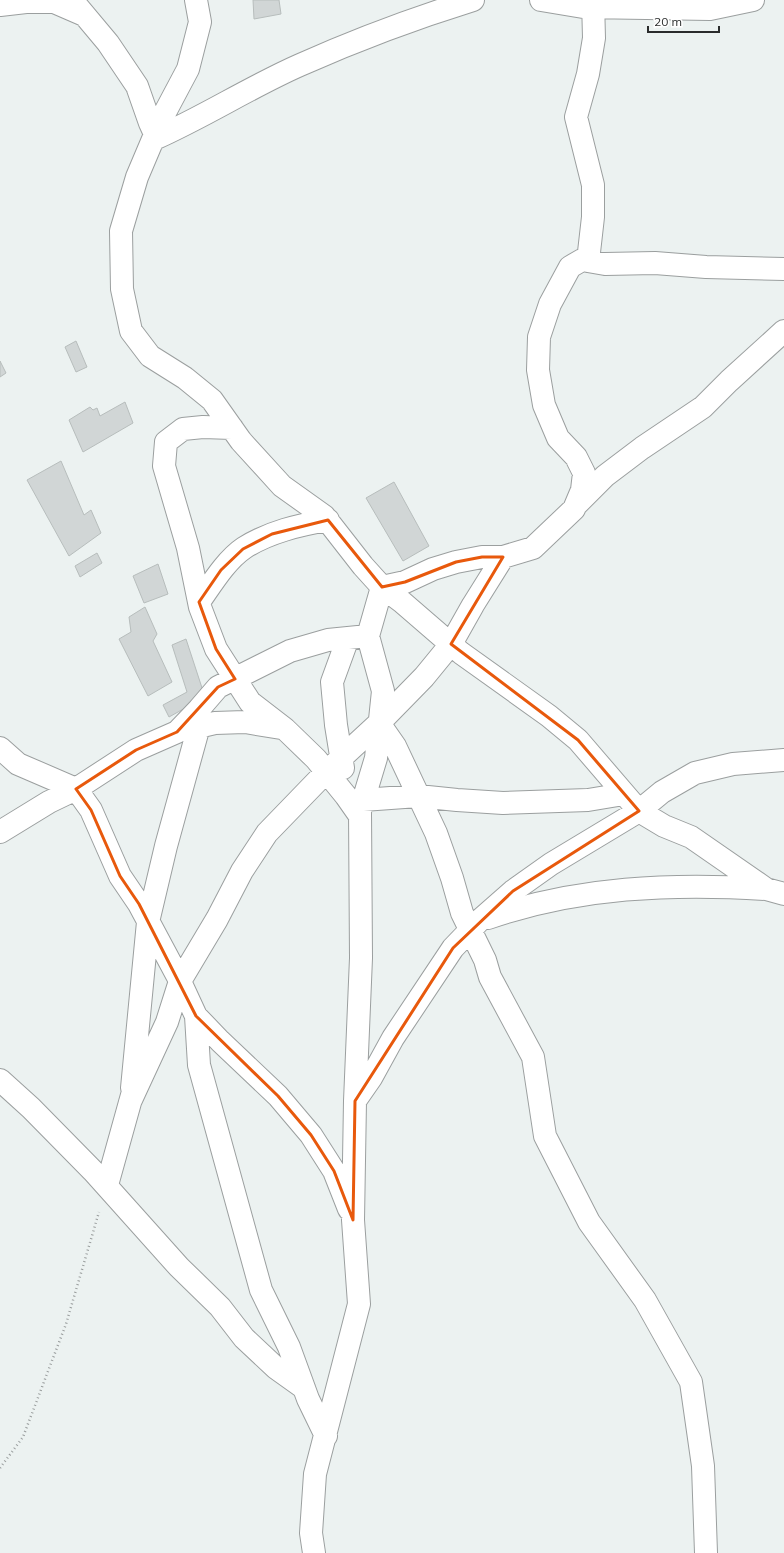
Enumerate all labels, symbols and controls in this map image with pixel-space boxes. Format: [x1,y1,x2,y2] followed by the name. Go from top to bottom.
[648,8,719,34] scale bar
[654,14,682,29] text: 20 m

